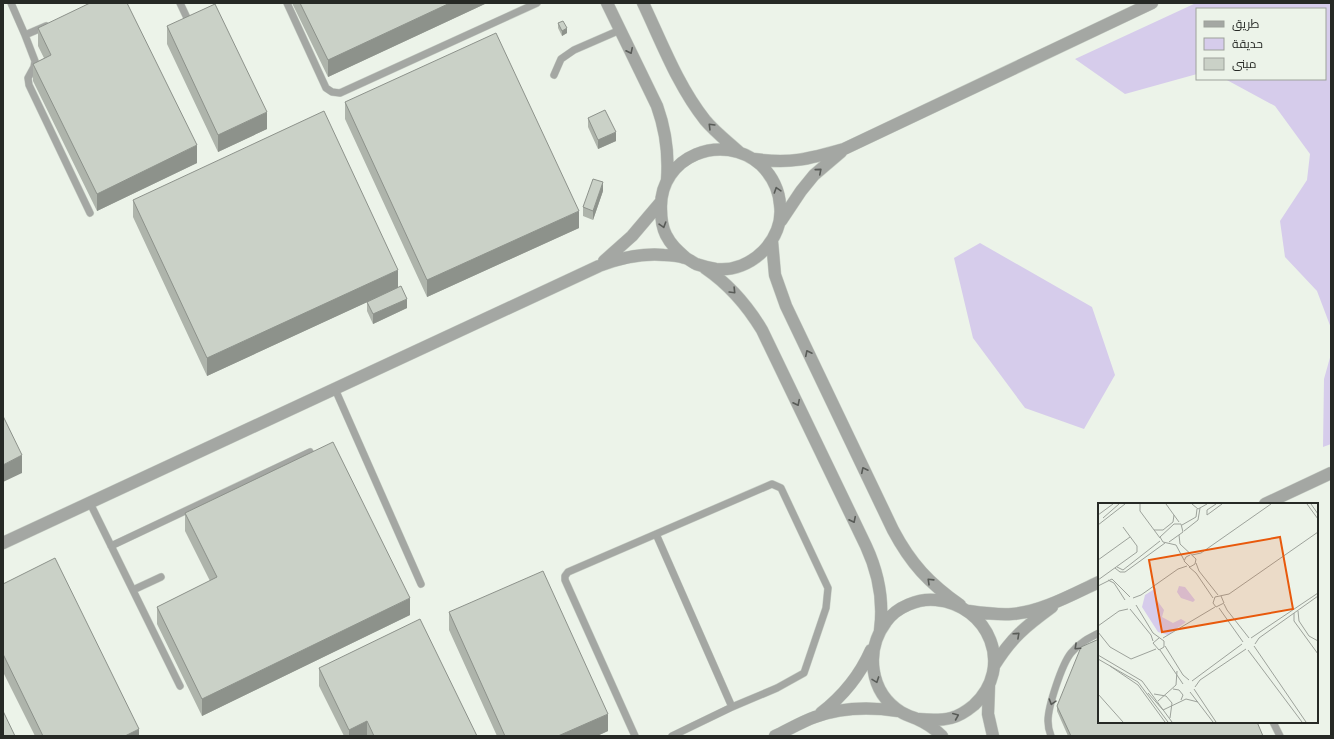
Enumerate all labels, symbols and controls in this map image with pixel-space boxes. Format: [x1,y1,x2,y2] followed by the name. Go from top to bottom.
[1196,8,1326,80] legend
[1232,14,1260,33] text: طريق
[1232,34,1263,53] text: حديقة
[625,46,633,54] one-way arrow
[1232,54,1257,73] text: مبنى
[708,123,716,131] one-way arrow
[814,169,821,176] one-way arrow
[773,187,782,194] one-way arrow
[658,222,667,229] one-way arrow
[728,286,736,294] one-way arrow
[805,349,813,357] one-way arrow
[792,399,800,406] one-way arrow
[861,467,869,474] one-way arrow
[1098,503,1318,723] inset map
[849,516,856,523] one-way arrow
[927,579,934,586] one-way arrow
[1012,632,1020,640] one-way arrow
[1074,642,1082,650] one-way arrow
[871,677,880,684] one-way arrow
[1048,698,1057,705] one-way arrow
[952,712,959,720] one-way arrow

